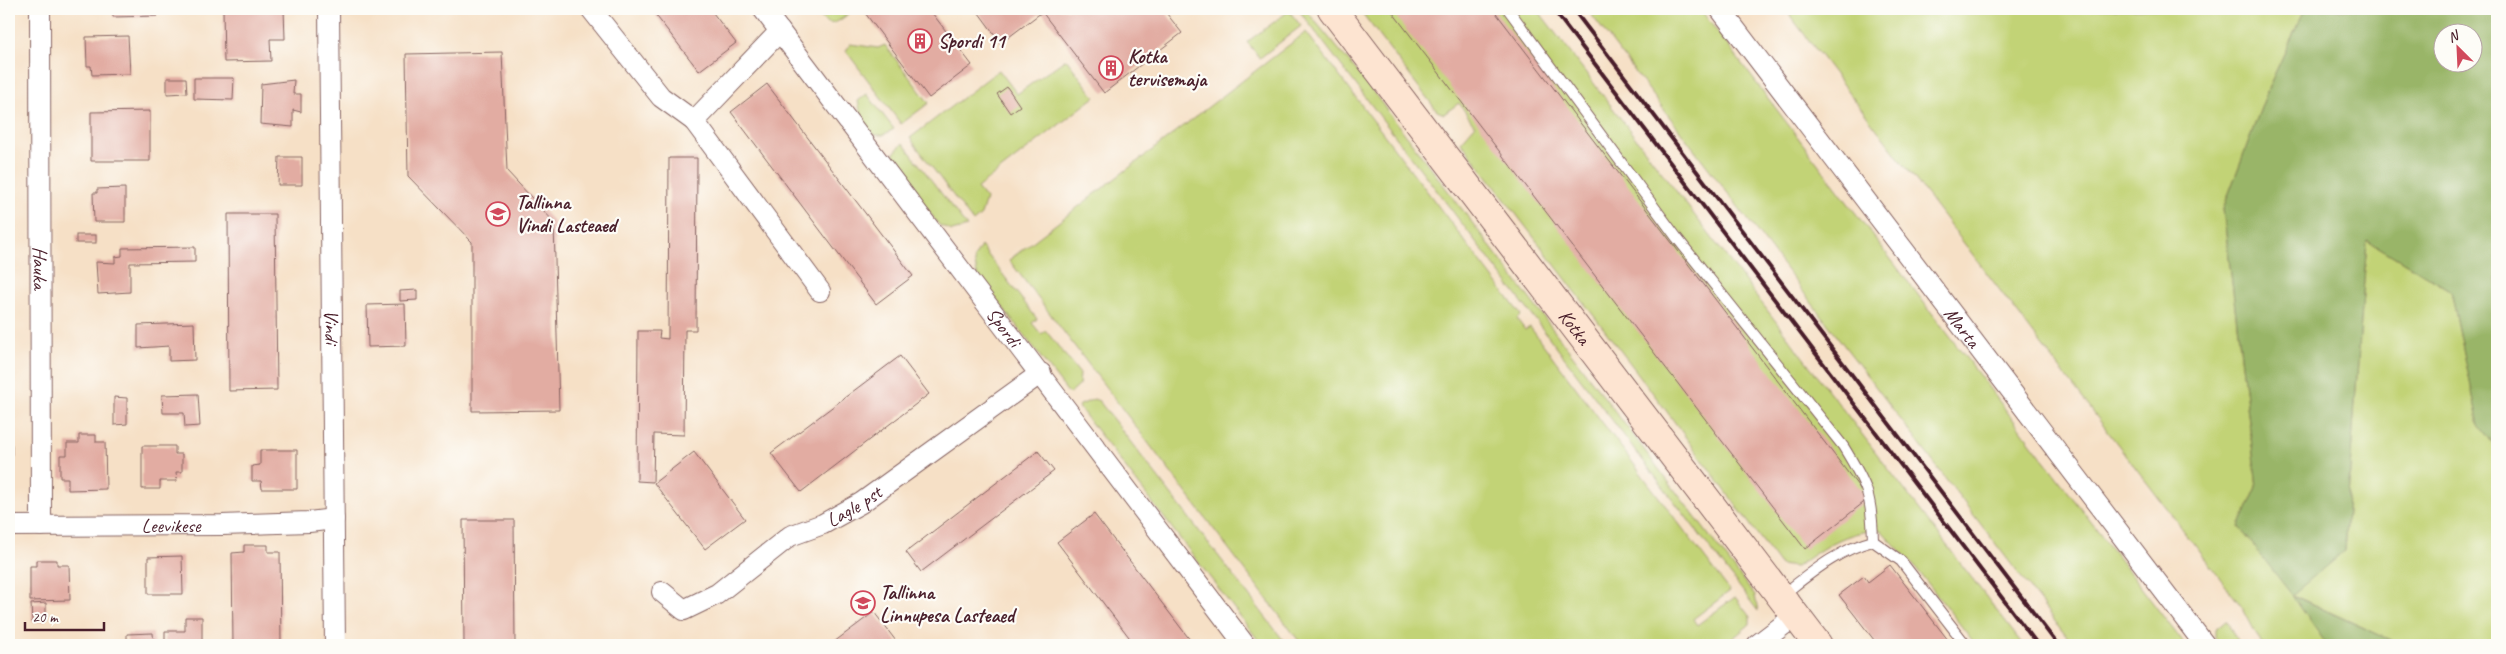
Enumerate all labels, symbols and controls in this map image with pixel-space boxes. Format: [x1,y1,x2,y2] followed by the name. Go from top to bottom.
[2434,22,2484,72] north arrow
[2445,26,2462,46] text: N
[907,28,933,54] building icon: Spordi 11
[938,29,1007,54] place label: Spordi 11
[1128,44,1208,92] place label: Kotka tervisemaja
[1098,55,1124,81] building icon: Kotka tervisemaja
[516,190,620,238] place label: Tallinna Vindi Lasteaed
[485,201,511,227] school or university icon: Tallinna Vindi Lasteaed
[27,247,53,291] street label: Hauka
[1939,302,1987,354] street label: Marta
[981,303,1028,354] street label: Spordi
[1553,304,1597,351] street label: Kotka
[319,310,344,346] street label: Vindi
[822,479,889,533] street label: Lagle pst
[141,513,202,538] street label: Leevikese
[880,580,1018,628] place label: Tallinna Linnupesa Lasteaed
[850,590,876,616] school or university icon: Tallinna Linnupesa Lasteaed
[25,599,104,631] scale bar
[32,608,59,627] text: 20 m

